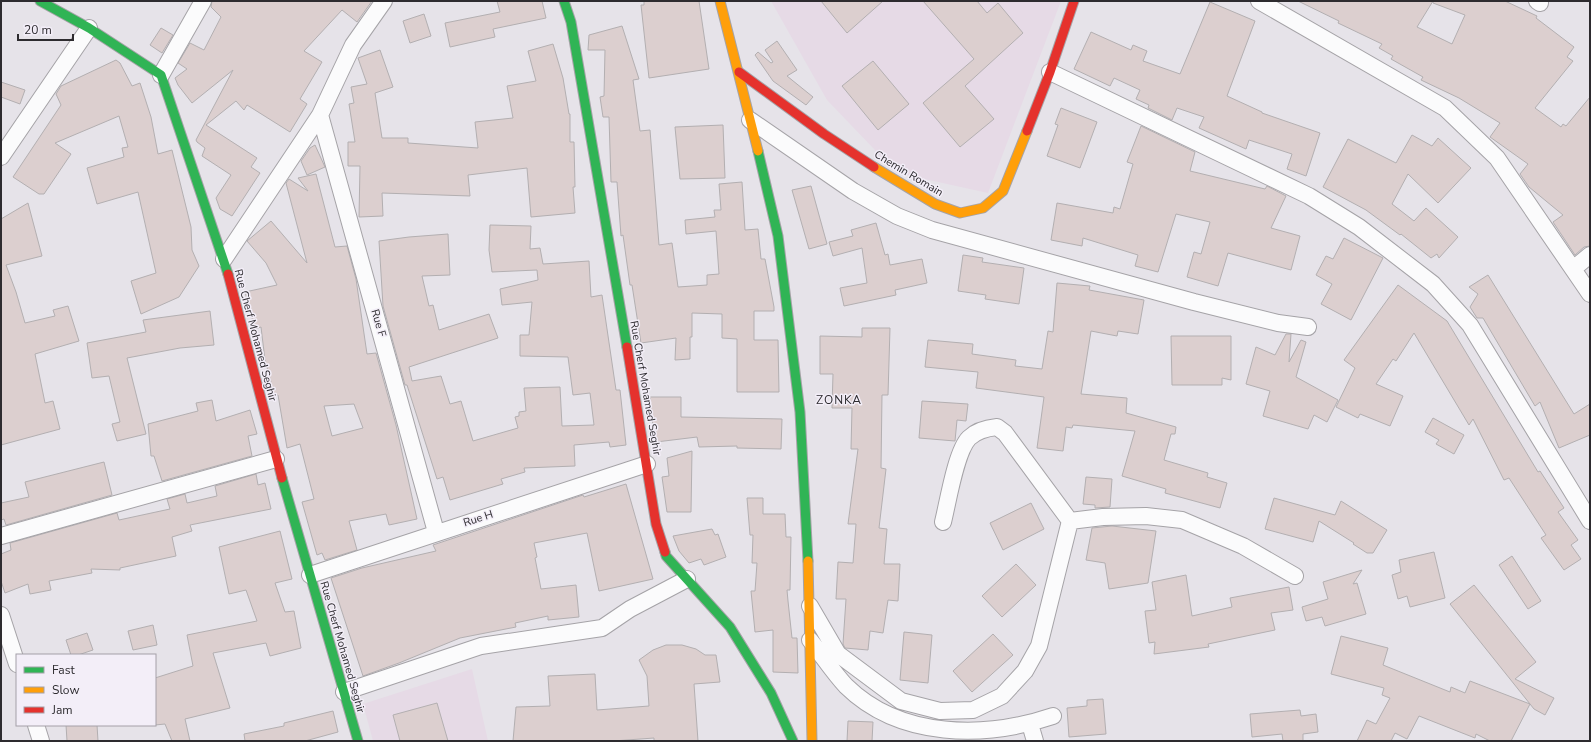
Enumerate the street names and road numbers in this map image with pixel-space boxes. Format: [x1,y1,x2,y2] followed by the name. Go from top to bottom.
[871,147,946,200] street label: Chemin Romain
[231,267,280,403] street label: Rue Cherf Mohamed Seghir
[367,307,390,339] street label: Rue F
[626,320,665,457] street label: Rue Cherf Mohamed Seghir
[461,507,495,530] street label: Rue H
[317,580,369,715] street label: Rue Cherf Mohamed Seghir

